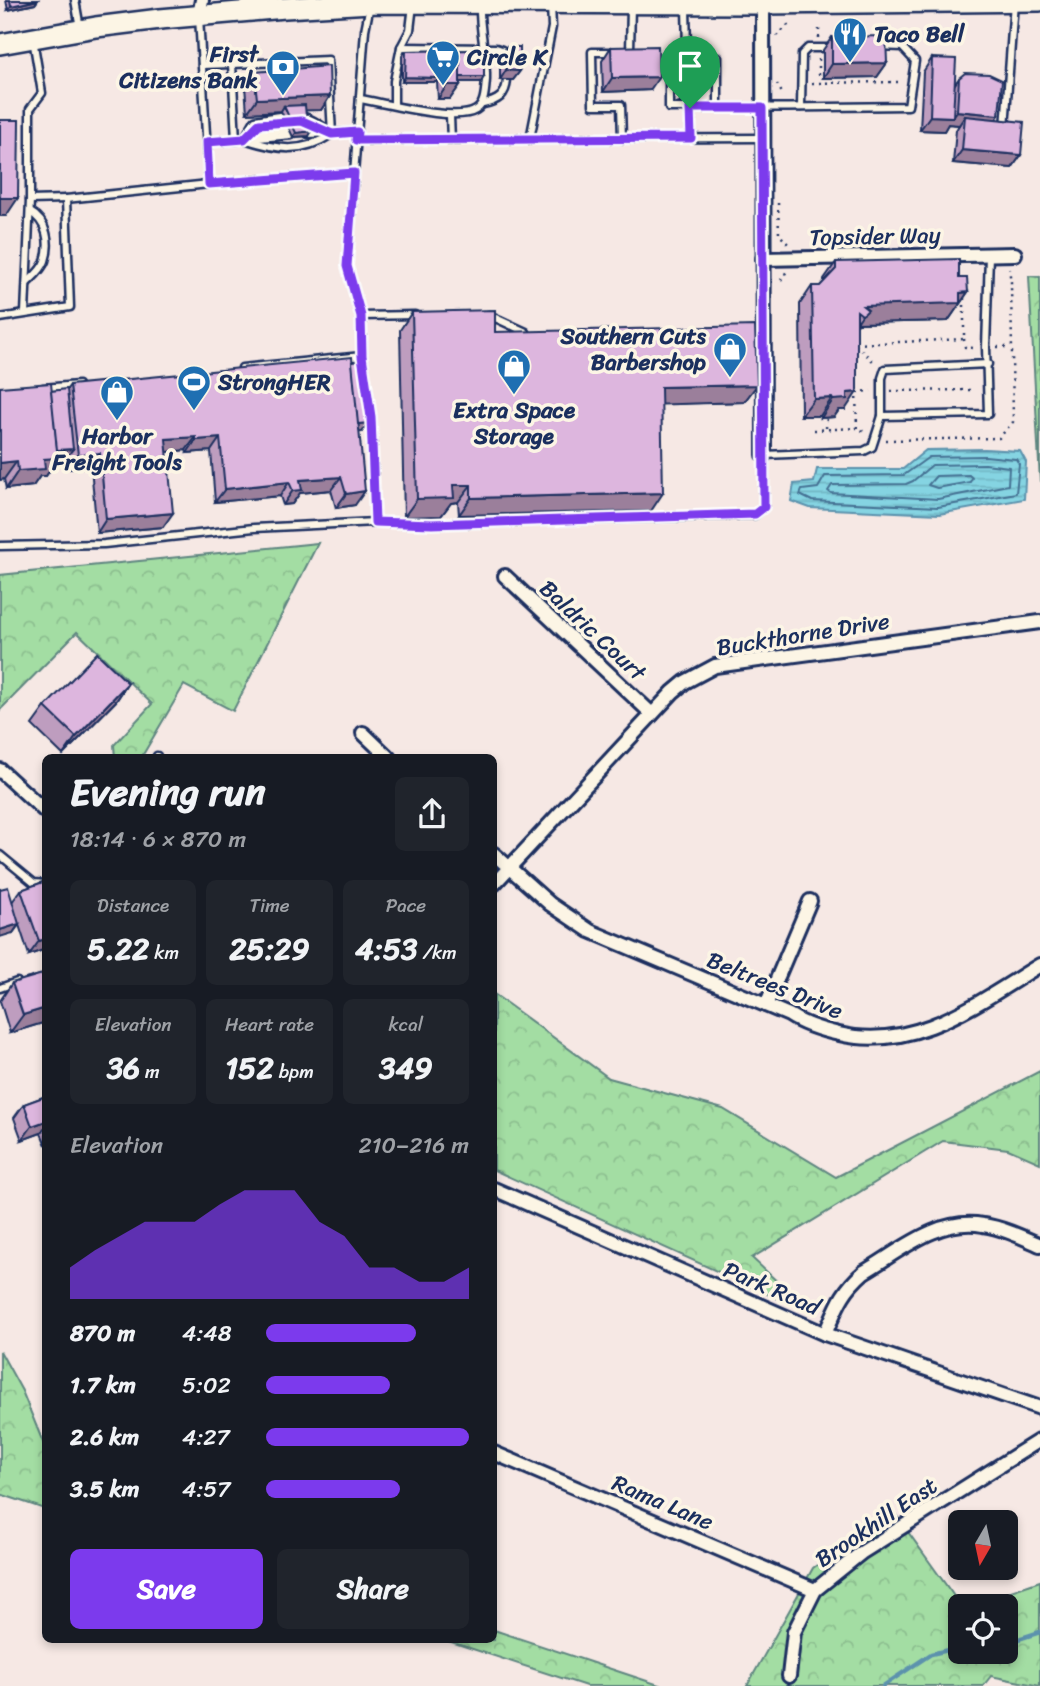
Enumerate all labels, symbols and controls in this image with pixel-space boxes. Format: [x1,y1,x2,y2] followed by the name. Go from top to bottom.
[874,14,966,55] place label: Taco Bell
[831,15,869,64] restaurant icon: Taco Bell
[118,34,260,101] place label: First Citizens Bank
[660,36,720,108] pin
[466,37,549,78] place label: Circle K
[424,38,462,87] supermarket icon: Circle K
[671,47,709,85] icon: arrive
[264,48,302,97] bank icon: First Citizens Bank
[809,215,941,258] street label: Topsider Way
[559,316,707,383] place label: Southern Cuts Barbershop
[711,330,749,379] shop icon: Southern Cuts Barbershop
[495,347,533,396] shop icon: Extra Space Storage
[217,362,331,403] place label: StrongHER
[175,363,213,412] sports icon: StrongHER
[98,373,136,422] shop icon: Harbor Freight Tools
[453,390,576,457] place label: Extra Space Storage
[51,416,182,483] place label: Harbor Freight Tools
[529,569,657,692] street label: Baldric Court
[714,601,893,668] street label: Buckthorne Drive
[70,759,266,826] text: Evening run
[395,777,469,851] button: share
[70,819,246,860] text: 18:14 · 6 × 870 m
[97,889,169,922] text: Distance
[249,889,290,922] text: Time
[386,889,426,922] text: Pace
[87,922,149,976] text: 5.22
[229,922,310,976] text: 25:29
[355,922,418,976] text: 4:53
[149,936,179,969] text: km
[418,936,457,969] text: /km
[700,940,849,1031] street label: Beltrees Drive
[95,1008,172,1041] text: Elevation
[225,1008,314,1041] text: Heart rate
[389,1008,423,1041] text: kcal
[107,1041,140,1095] text: 36
[225,1041,274,1095] text: 152
[379,1041,433,1095] text: 349
[140,1055,160,1088] text: m
[274,1055,314,1088] text: bpm
[70,1125,163,1166] text: Elevation
[358,1125,469,1166] text: 210–216 m
[717,1250,829,1328] street label: Park Road
[70,1313,135,1354] text: 870 m
[182,1313,232,1354] text: 4:48
[70,1365,136,1406] text: 1.7 km
[182,1365,231,1406] text: 5:02
[70,1417,139,1458] text: 2.6 km
[182,1417,230,1458] text: 4:27
[606,1463,720,1542] street label: Rama Lane
[806,1466,946,1579] street label: Brookhill East
[70,1469,139,1510] text: 3.5 km
[182,1469,231,1510] text: 4:57
[948,1510,1018,1580] north arrow
[948,1510,1018,1664] map controls
[70,1549,263,1629] button: Save
[277,1549,469,1629] button: Share
[948,1594,1018,1664] button: locate

